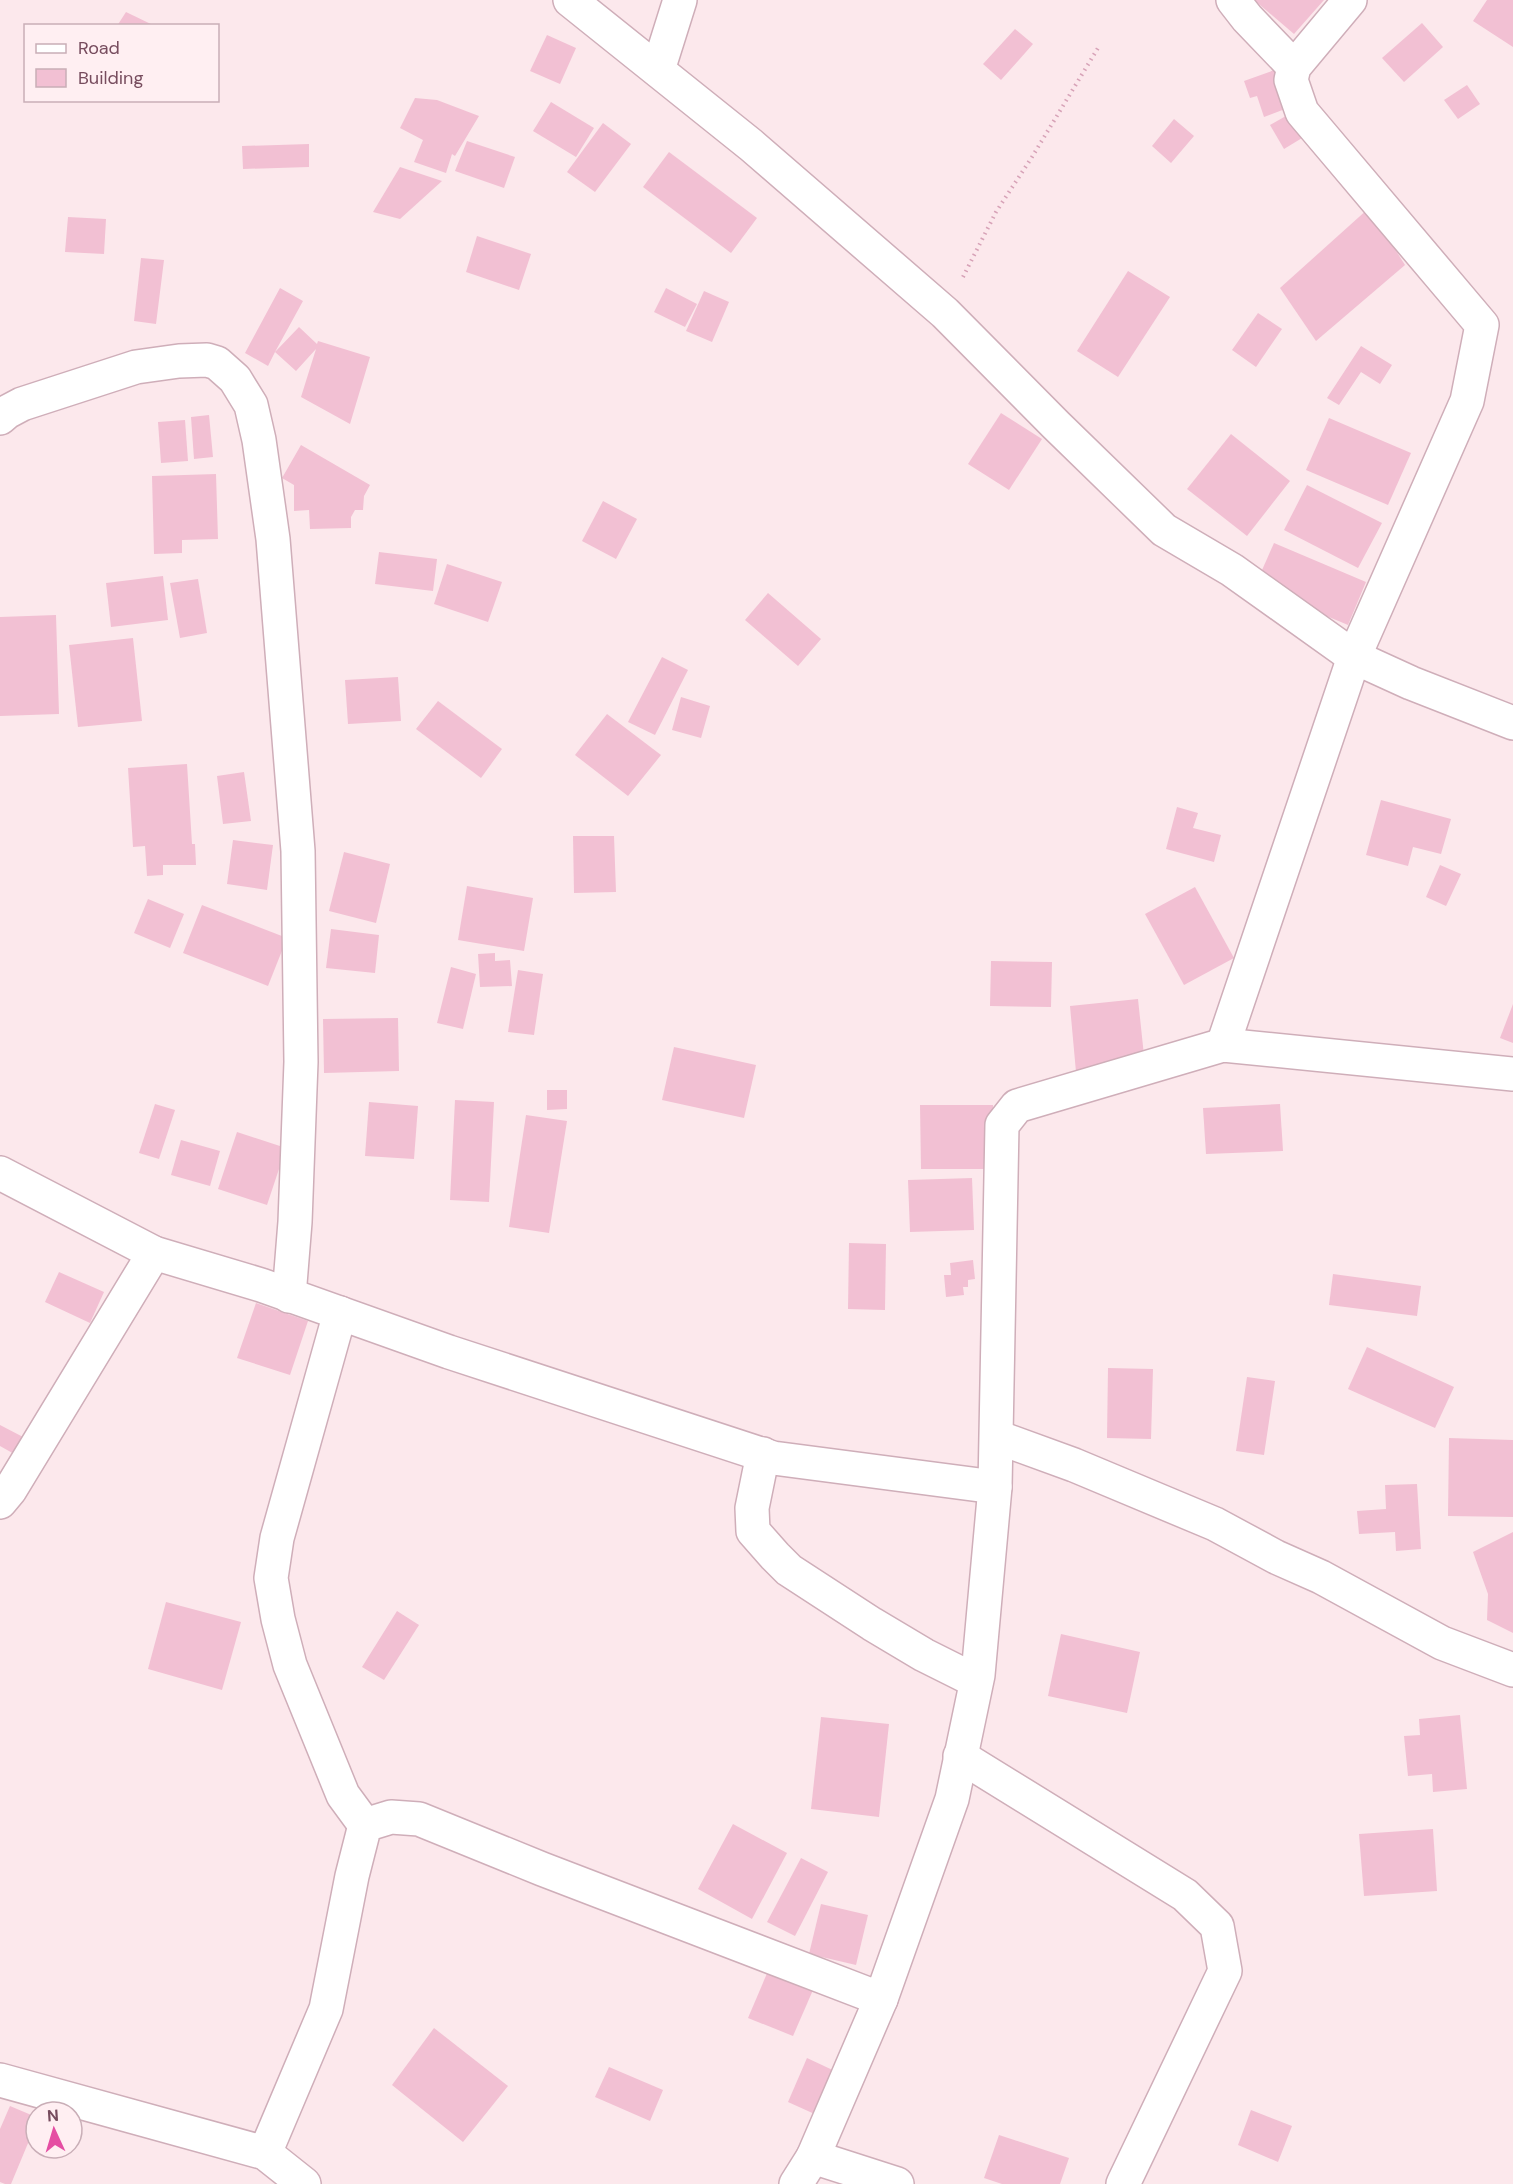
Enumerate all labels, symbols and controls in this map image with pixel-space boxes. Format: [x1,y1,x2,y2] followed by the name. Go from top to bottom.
[24,24,219,102] legend
[78,36,120,60] text: Road
[78,66,143,90] text: Building
[24,2100,84,2160] north arrow
[46,2105,60,2126] text: N

